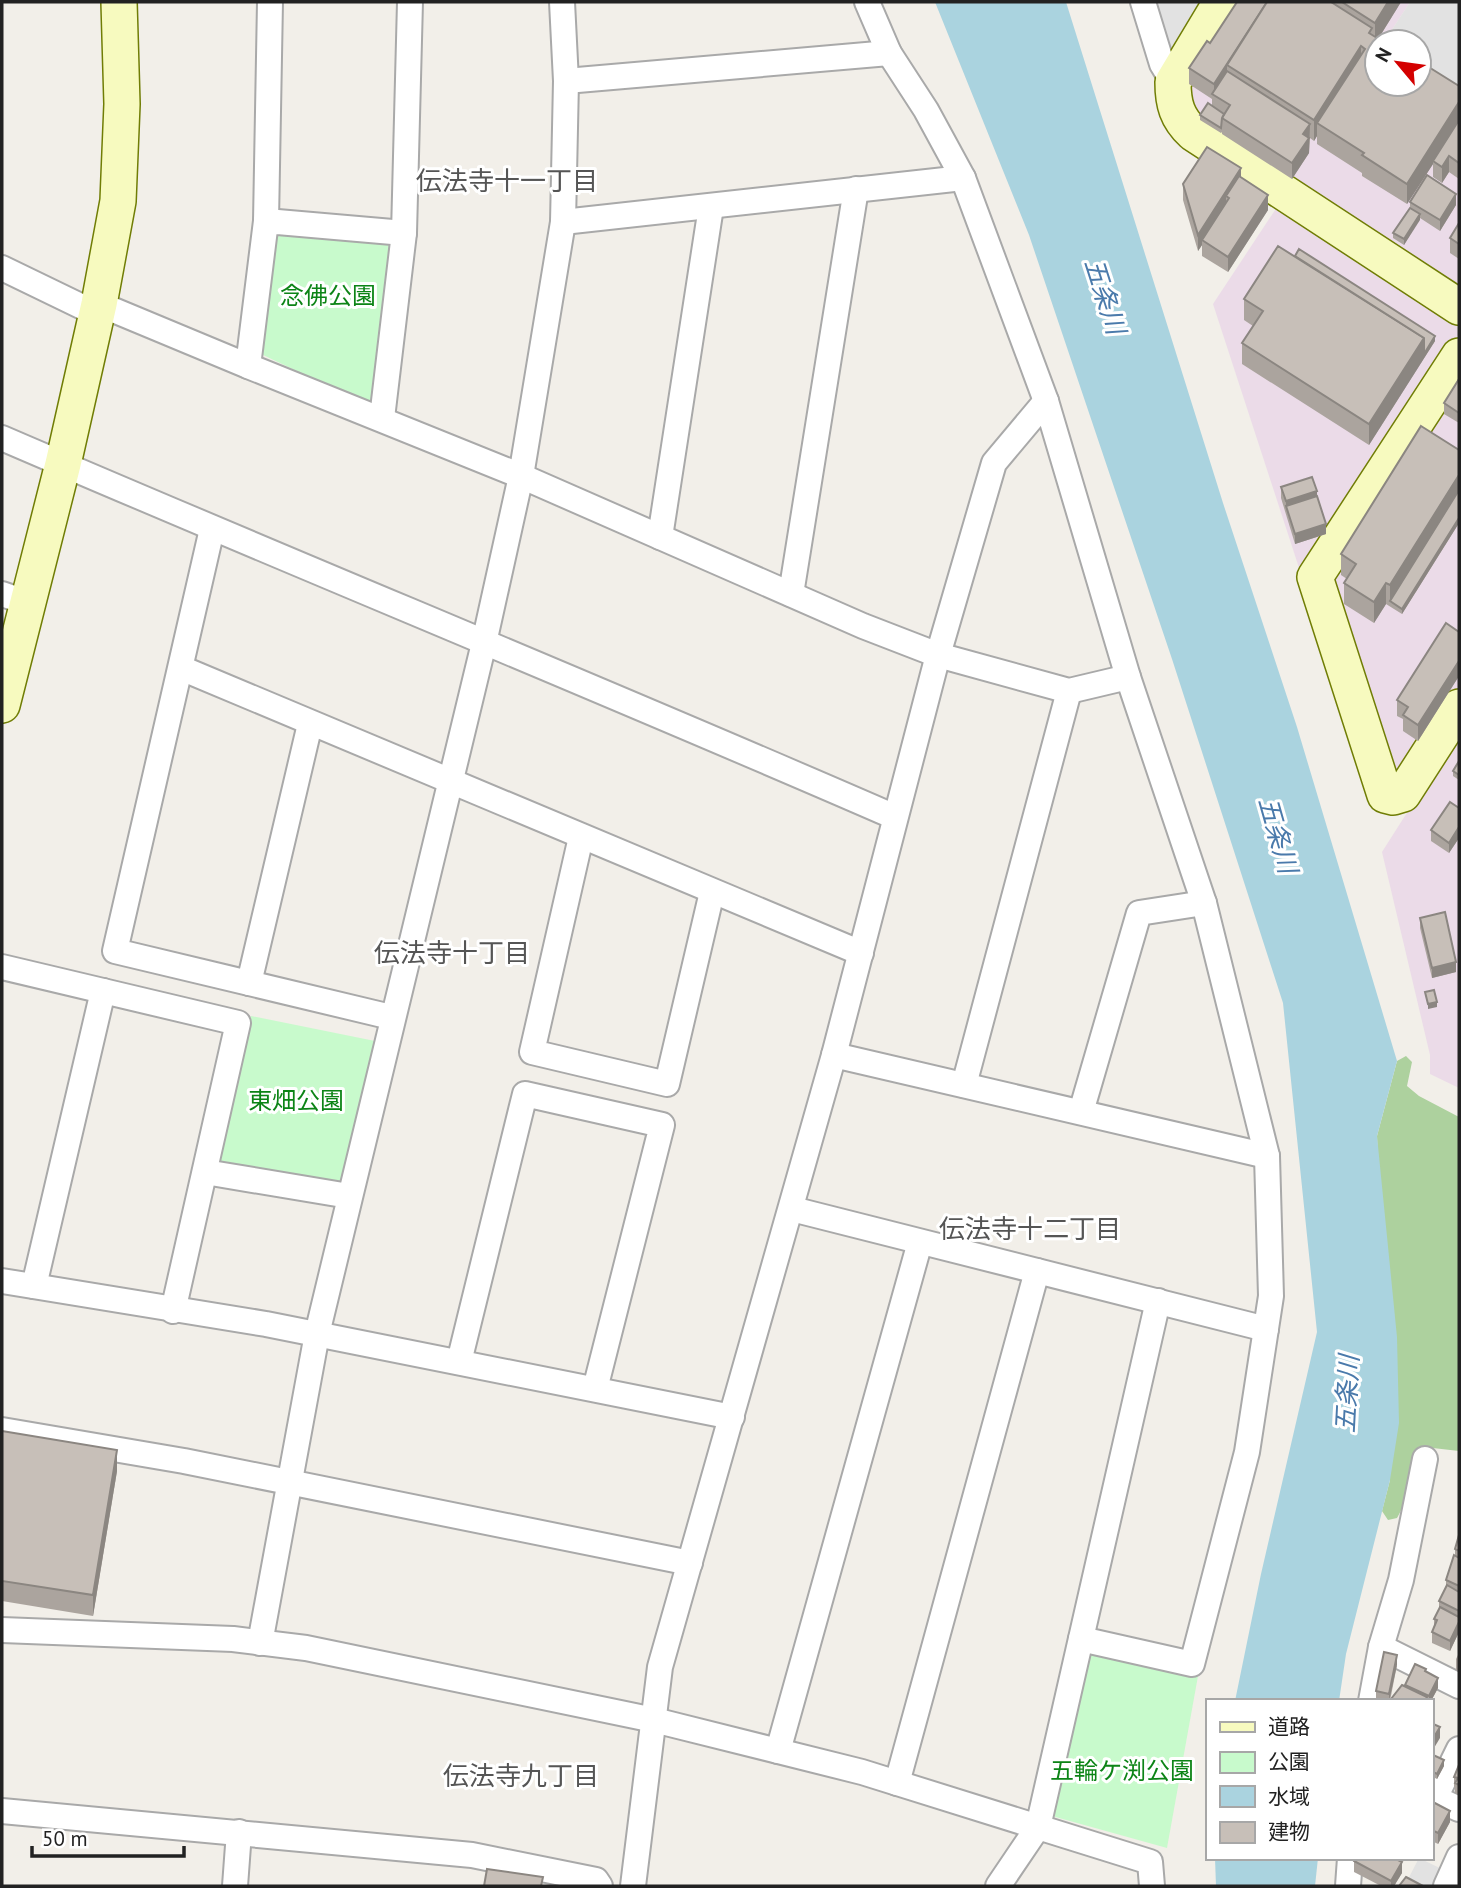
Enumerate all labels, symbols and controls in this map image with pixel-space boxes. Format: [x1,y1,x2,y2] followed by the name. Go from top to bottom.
[1363,28,1433,98] north arrow
[1370,43,1397,66] text: N
[416,164,598,197] district label: 伝法寺十一丁目
[1078,254,1134,341] water label: 五条川
[280,280,376,311] park label: 念佛公園
[1252,793,1306,880] water label: 五条川
[374,936,530,969] district label: 伝法寺十丁目
[248,1085,344,1116] park label: 東畑公園
[939,1212,1121,1245] district label: 伝法寺十二丁目
[1328,1351,1365,1434] water label: 五条川
[1206,1699,1433,1860] legend
[1268,1713,1310,1740] text: 道路
[1268,1748,1310,1775] text: 公園
[1050,1755,1194,1786] park label: 五輪ケ渕公園
[443,1759,599,1792] district label: 伝法寺九丁目
[1268,1783,1310,1810] text: 水域
[32,1814,184,1858] scale bar
[1268,1818,1310,1845] text: 建物
[42,1825,88,1852] text: 50 m

